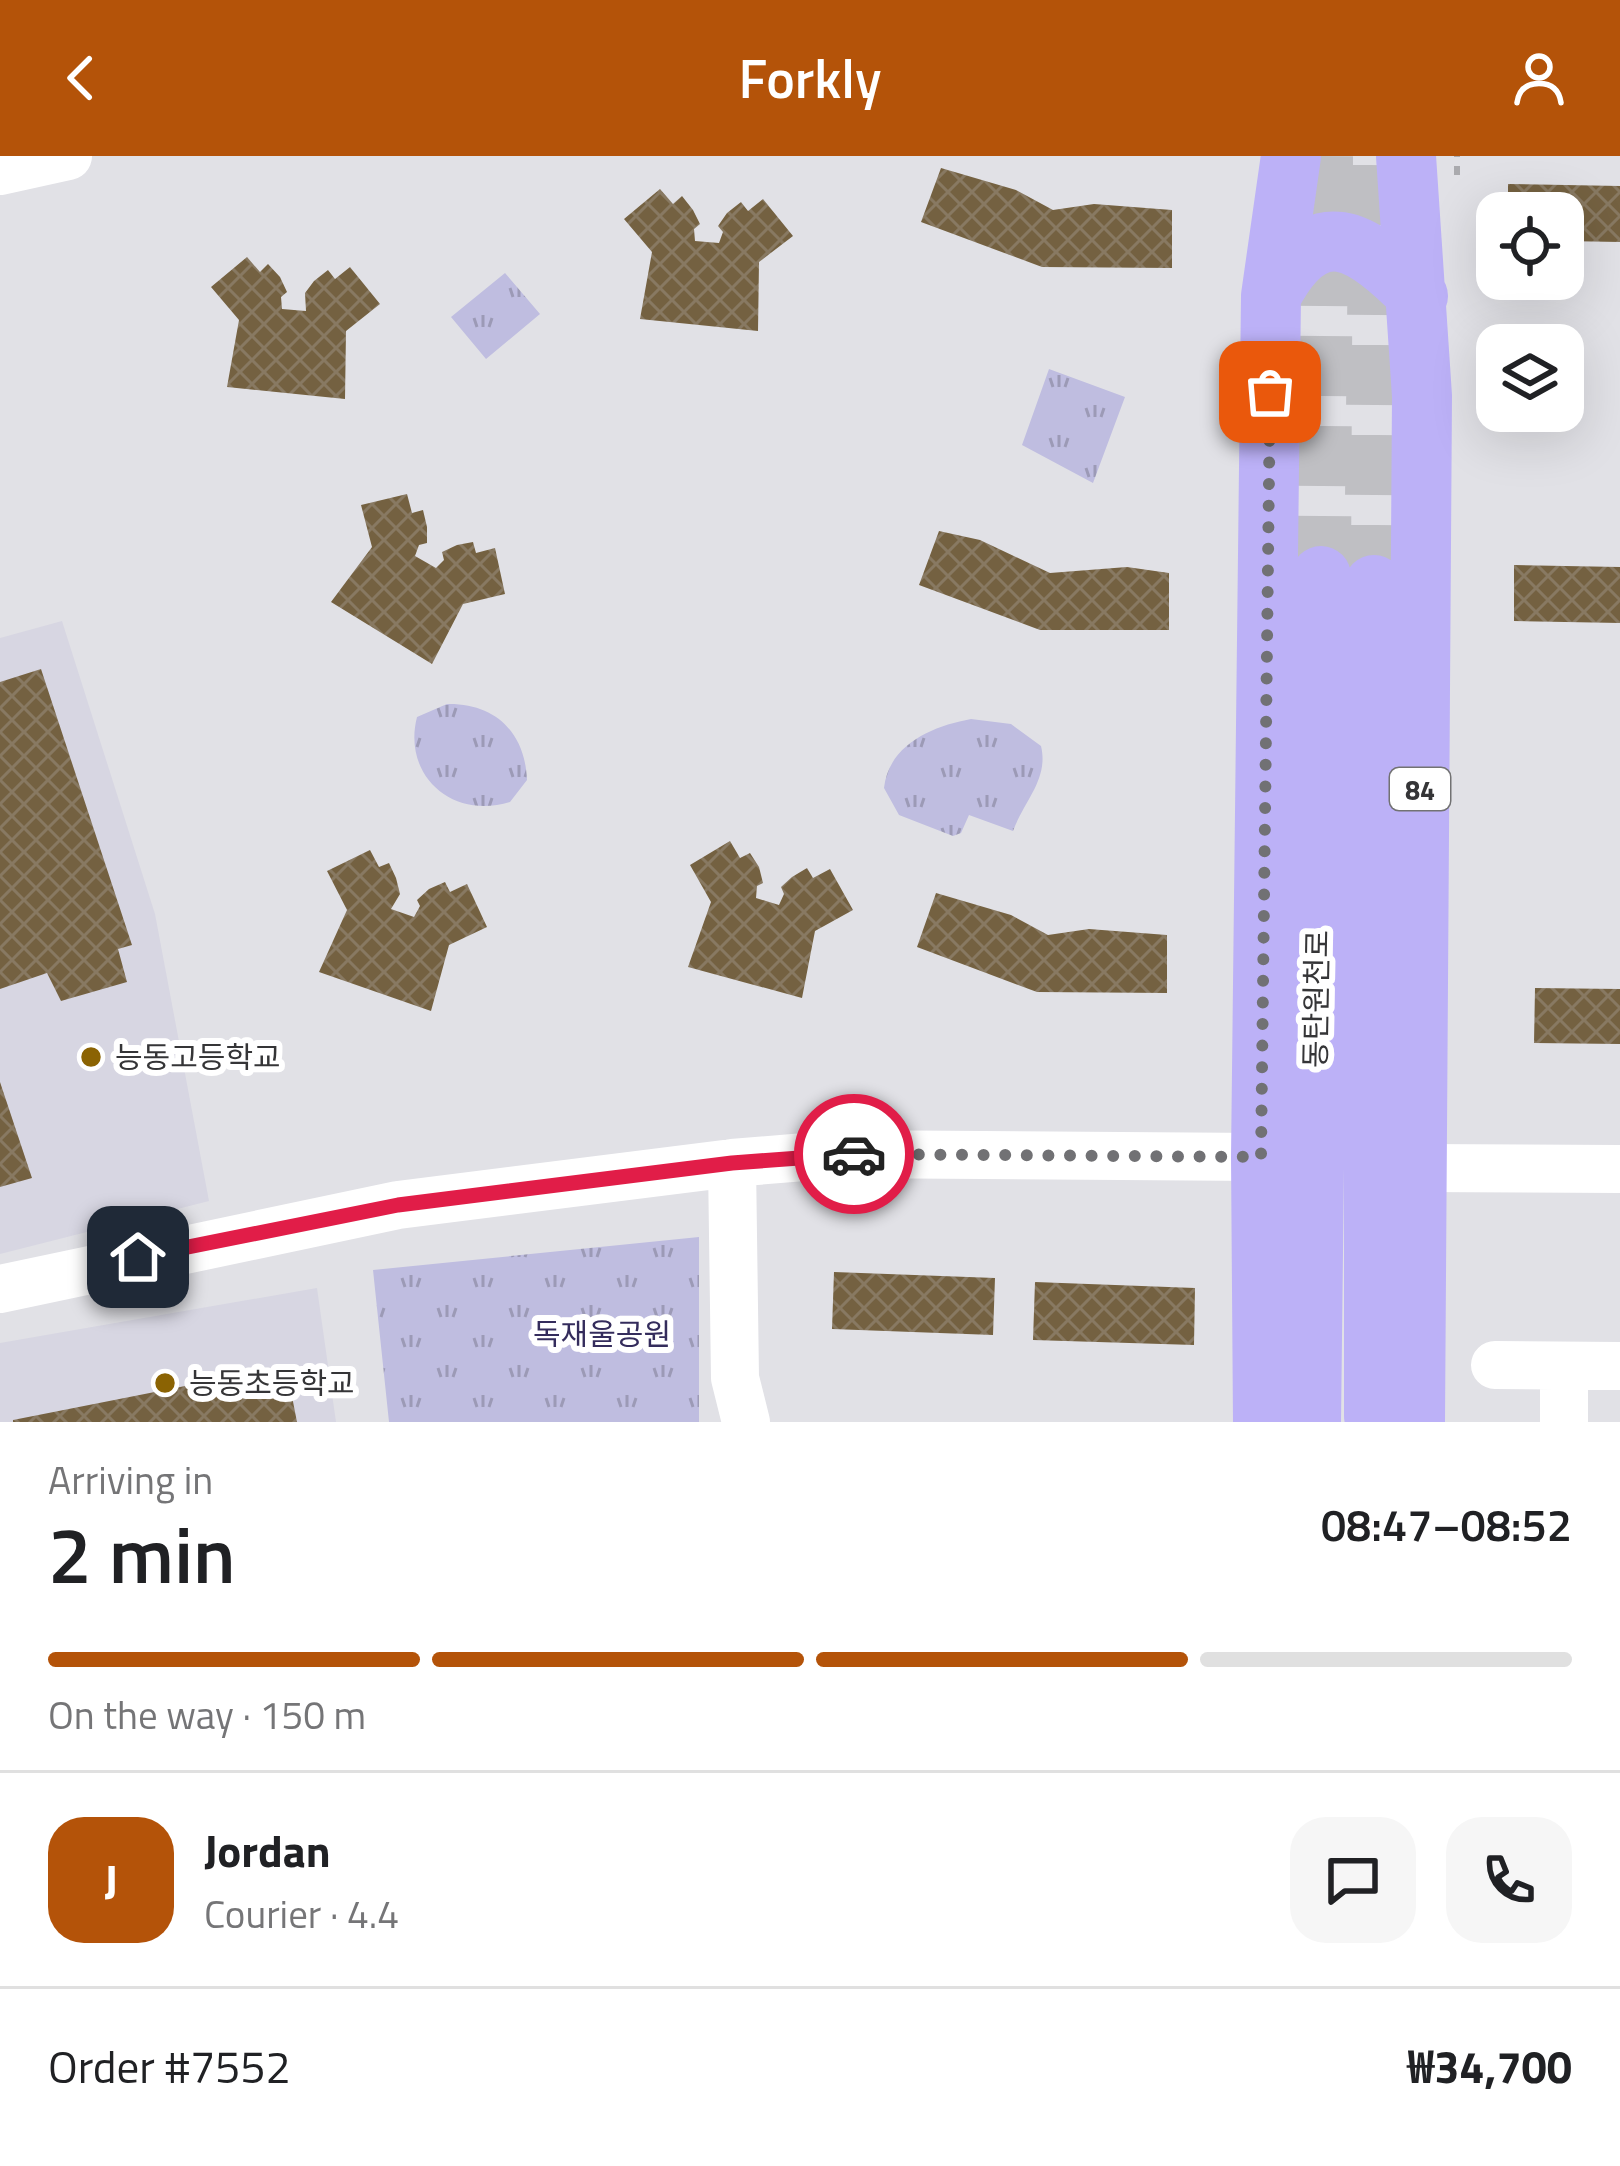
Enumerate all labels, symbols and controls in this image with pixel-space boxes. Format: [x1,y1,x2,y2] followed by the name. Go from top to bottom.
[739,37,881,119] text: Forkly
[48,45,114,111] icon: back
[1506,45,1572,111] icon: person
[1476,192,1584,432] map controls
[1476,192,1584,300] button: locate
[1476,324,1584,432] button: layers
[1219,341,1321,443] pin
[1237,359,1303,425] icon: bag
[1390,768,1450,810] road number: 84
[1292,930,1340,1068] street label: 동탄원천로
[115,1034,281,1080] place label: 능동고등학교
[78,1044,104,1070] marker: 능동고등학교
[794,1094,914,1214] courier
[821,1121,887,1187] icon: car
[87,1206,189,1308] pin
[105,1224,171,1290] icon: home
[533,1311,671,1357] park label: 독재울공원
[189,1360,355,1406] place label: 능동초등학교
[152,1370,178,1396] marker: 능동초등학교
[48,1450,213,1509] text: Arriving in
[1321,1490,1572,1558] text: 08:47–08:52
[48,1495,236,1613] text: 2 min
[48,1685,366,1744] text: On the way · 150 m
[204,1816,331,1884] text: Jordan
[1290,1817,1416,1943] button: chat
[1446,1817,1572,1943] button: phone
[104,1846,118,1914] text: J
[204,1884,399,1943] text: Courier · 4.4
[48,2032,291,2100] text: Order #7552
[1408,2032,1572,2100] text: ₩34,700

